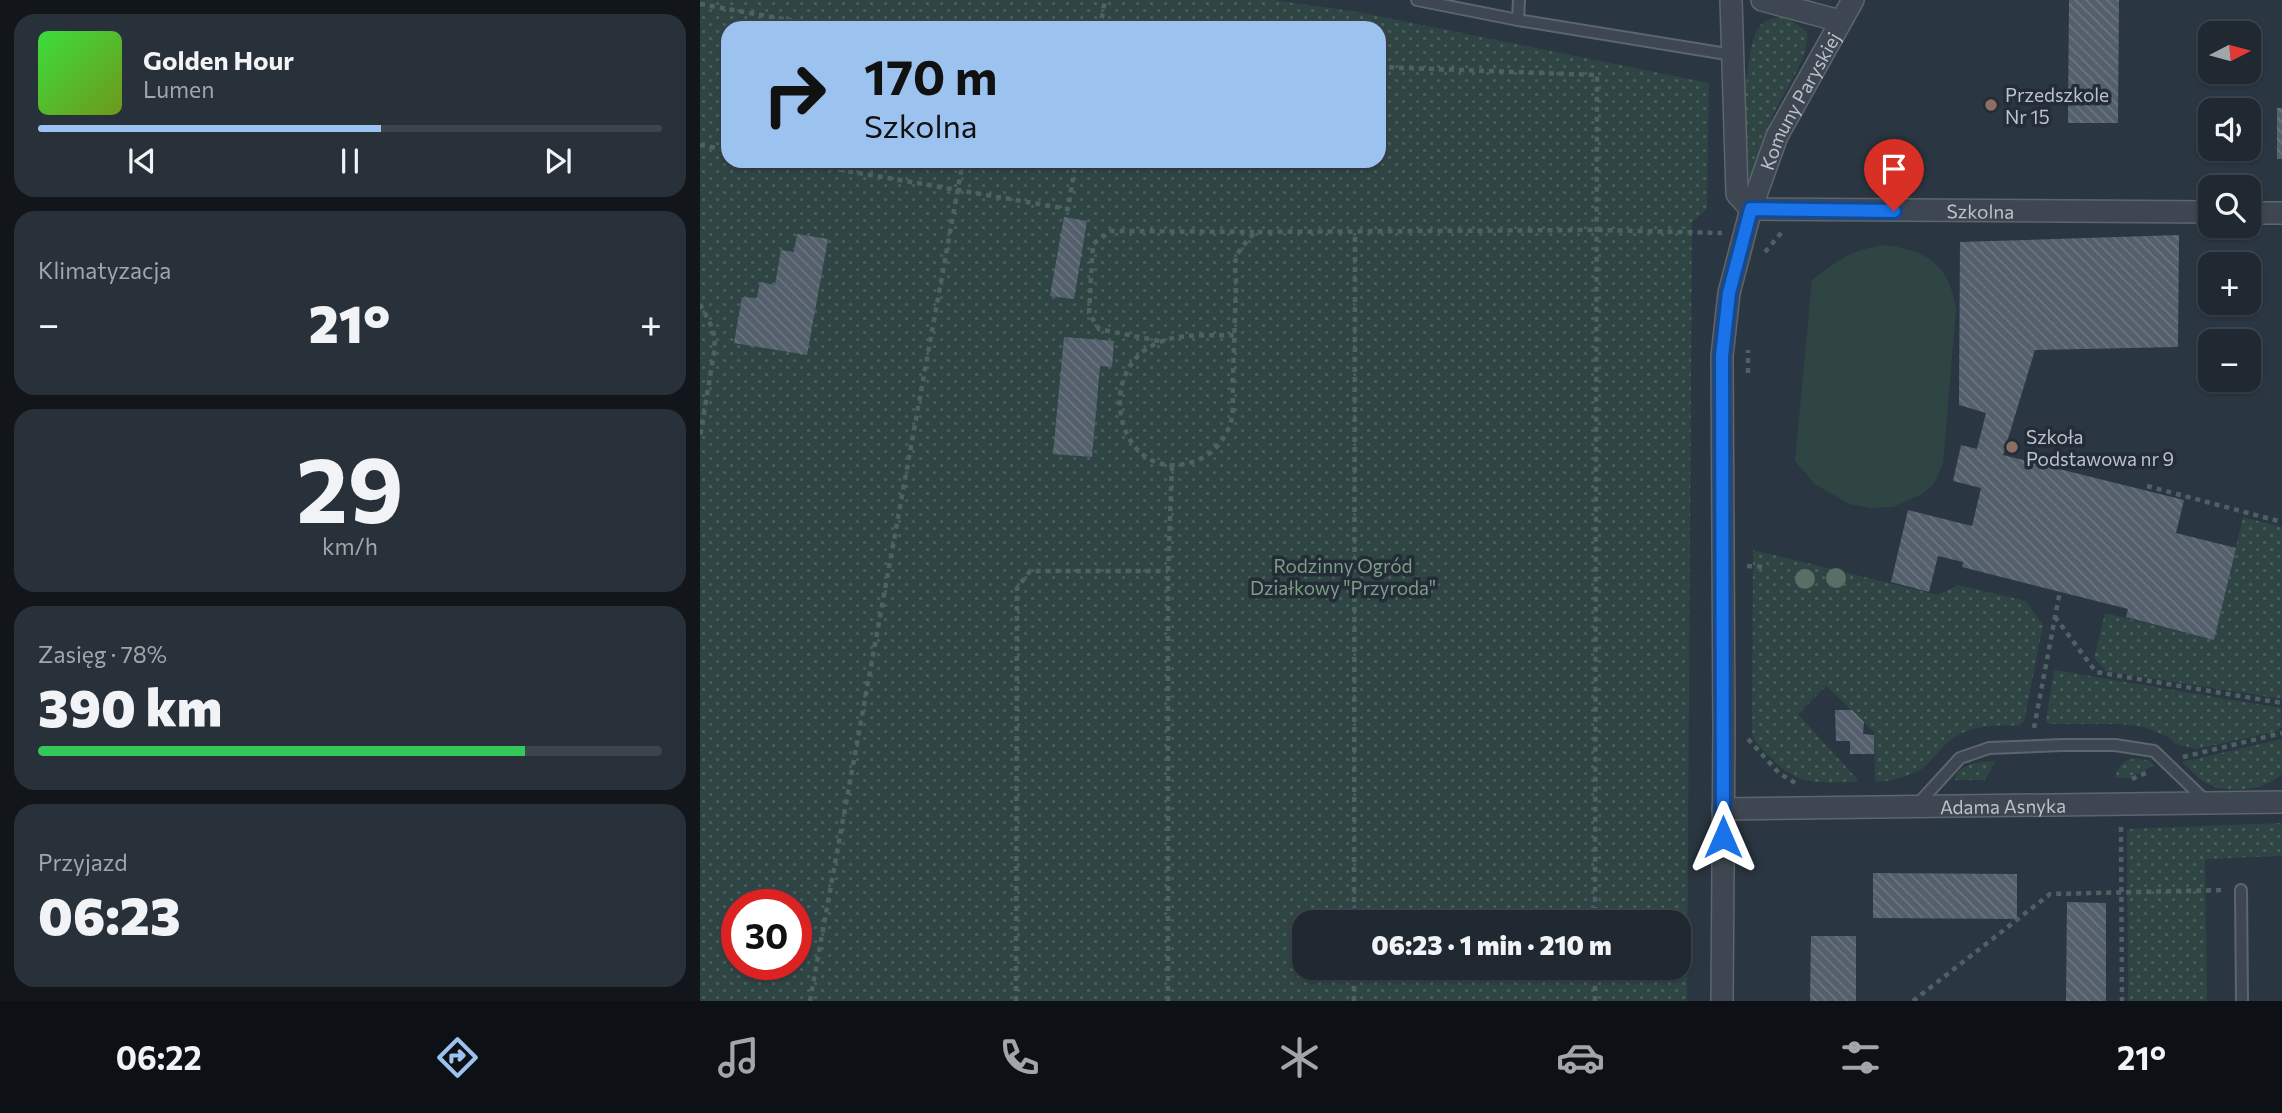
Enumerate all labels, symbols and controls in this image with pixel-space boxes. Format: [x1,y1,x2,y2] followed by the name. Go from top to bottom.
[2198,21,2261,84] north arrow
[2198,21,2261,392] map controls
[1754,28,1844,173] street label: Komuny Paryskiej
[143,44,294,75] text: Golden Hour
[864,45,997,105] text: 170 m
[749,49,840,140] icon: right
[143,75,214,103] text: Lumen
[2005,83,2109,128] place label: Przedszkole Nr 15
[1983,97,1999,113] marker: Przedszkole Nr 15
[2198,98,2261,161] button: sound
[864,105,978,145] text: Szkolna
[1864,139,1924,211] pin
[123,142,161,180] icon: previous
[331,142,369,180] icon: pause
[539,142,577,180] icon: next
[1875,150,1913,188] icon: arrive
[2198,175,2261,238] button: search
[1947,199,2014,222] street label: Szkolna
[2198,252,2261,315] button: +
[38,256,171,284] text: Klimatyzacja
[309,290,390,354] text: 21°
[38,299,60,346] text: −
[640,299,662,346] text: +
[2198,329,2261,392] button: −
[2026,425,2174,470] place label: Szkoła Podstawowa nr 9
[296,430,404,542] text: 29
[2004,439,2020,455] marker: Szkoła Podstawowa nr 9
[322,532,378,560] text: km/h
[1250,554,1436,599] park label: Rodzinny Ogród Działkowy "Przyroda"
[38,640,167,668] text: Zasięg · 78%
[38,674,222,738] text: 390 km
[1940,793,2066,818] street label: Adama Asnyka
[1686,800,1760,874] position arrow
[38,848,128,876] text: Przyjazd
[38,882,181,946] text: 06:23
[721,889,812,980] speed limit sign: 30
[1371,929,1612,960] text: 06:23 · 1 min · 210 m
[433,1033,482,1082] icon: directions
[714,1033,763,1082] icon: music
[995,1033,1044,1082] icon: phone
[1275,1033,1324,1082] icon: climate
[1556,1033,1605,1082] icon: car
[1836,1033,1885,1082] icon: filters
[116,1037,202,1077] text: 06:22
[2117,1037,2166,1077] text: 21°

